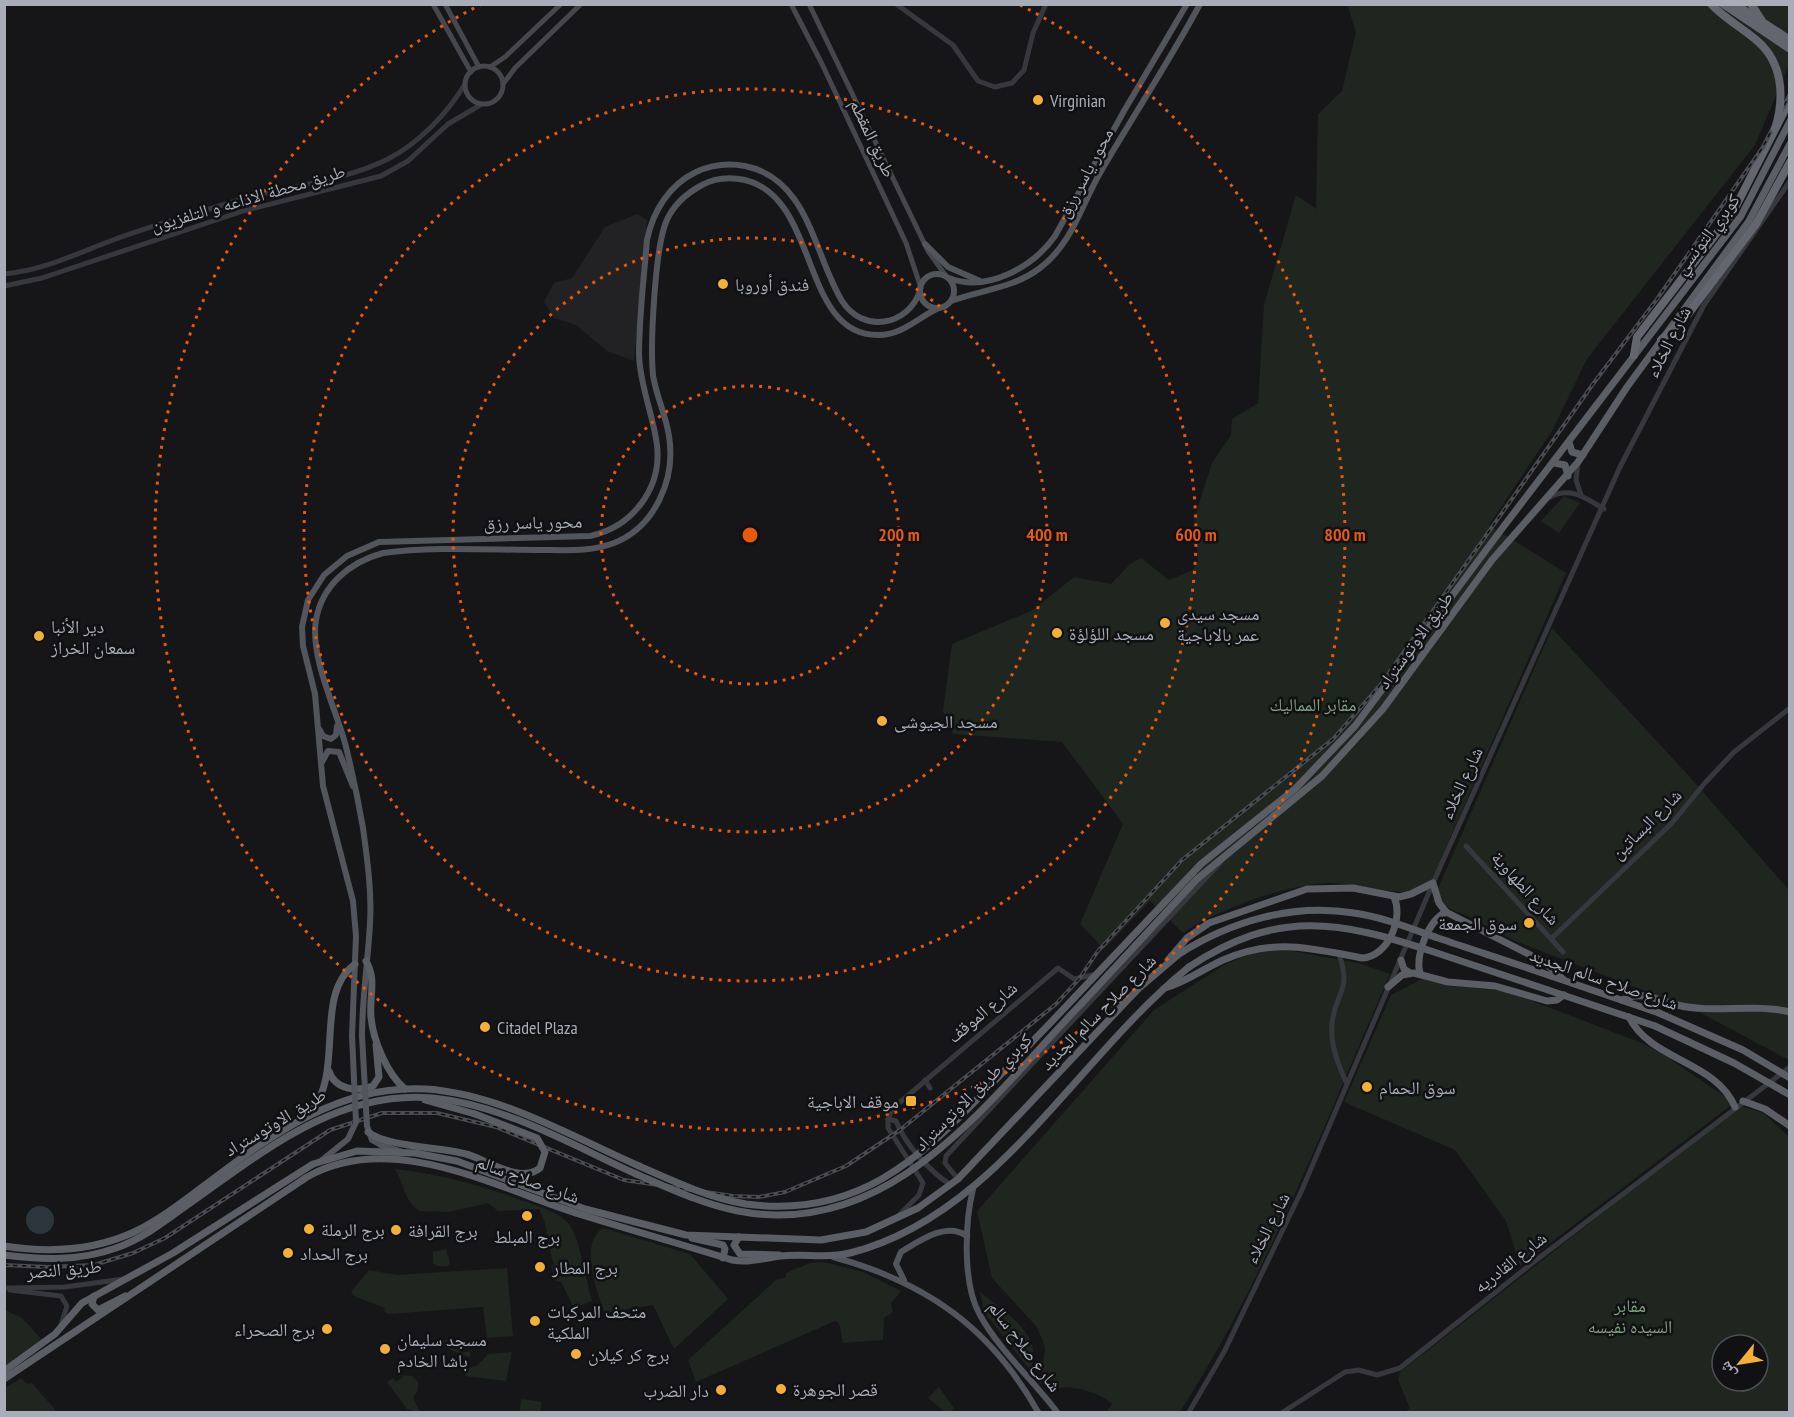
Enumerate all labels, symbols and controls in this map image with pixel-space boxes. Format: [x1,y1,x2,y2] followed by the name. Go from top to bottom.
[1049,89,1106,112] place label: Virginian
[1031,93,1045,107] marker: Virginian
[844,95,901,181] street label: طريق المقطم
[1052,124,1118,222] street label: محور ياسر رزق
[148,159,348,237] street label: طريق محطة الاذاعه و التلفزيون
[1669,189,1748,281] street label: كوبري التونسي
[735,273,809,296] place label: فندق أوروبا
[716,277,730,291] marker: فندق أوروبا
[1640,302,1696,382] street label: شارع الخلاء
[484,510,582,534] street label: محور ياسر رزق
[878,523,920,546] text: 200 m
[1026,523,1068,546] text: 400 m
[1175,523,1217,546] text: 600 m
[1324,523,1366,546] text: 800 m
[740,525,760,545] centre of rings
[1372,587,1458,693] street label: طريق الاوتوستراد
[1177,602,1259,646] place label: مسجد سيدى عمر بالاباجية
[50,615,135,659] place label: دير الأنبا سمعان الخراز
[1158,616,1172,630] marker: مسجد سيدى عمر بالاباجية
[1069,622,1154,645] place label: مسجد اللؤلؤة
[1050,626,1064,640] marker: مسجد اللؤلؤة
[32,629,46,643] marker: دير الأنبا سمعان الخراز
[1270,693,1356,716] park label: مقابر المماليك
[894,710,998,733] place label: مسجد الجيوشى
[875,714,889,728] marker: مسجد الجيوشى
[1434,743,1488,823] street label: شارع الخلاء
[1606,784,1686,864] street label: شارع البساتين
[1487,846,1565,930] street label: شارع الطهاوية
[1438,912,1517,935] place label: سوق الجمعة
[1522,916,1536,930] marker: سوق الجمعة
[1527,943,1681,1016] street label: شارع صلاح سالم الجديد
[1035,949,1162,1076] street label: شارع صلاح سالم الجديد
[942,976,1022,1048] street label: شارع الموقف
[497,1016,578,1039] place label: Citadel Plaza
[478,1020,492,1034] marker: Citadel Plaza
[909,1028,1040,1158] street label: كوبري طريق الاوتوستراد
[1379,1076,1456,1100] place label: سوق الحمام
[1360,1080,1374,1094] marker: سوق الحمام
[220,1083,330,1161] street label: طريق الاوتوستراد
[807,1090,899,1113] place label: موقف الاباجية
[904,1094,918,1108] marker: موقف الاباجية
[473,1150,583,1209] street label: شارع صلاح سالم
[1239,1188,1295,1268] street label: شارع الخلاء
[520,1209,534,1223] marker: برج المبلط
[321,1218,385,1242] place label: برج الرملة
[408,1219,478,1243] place label: برج القرافة
[302,1222,316,1236] marker: برج الرملة
[389,1223,403,1237] marker: برج القرافة
[494,1225,560,1249] place label: برج المبلط
[1469,1226,1551,1298] street label: شارع القادريه
[300,1242,368,1266] place label: برج الحداد
[281,1246,295,1260] marker: برج الحداد
[24,1254,103,1284] street label: طريق النصر
[551,1256,618,1280] place label: برج المطار
[533,1260,547,1274] marker: برج المطار
[1588,1294,1672,1338] park label: مقابر السيده نفيسه
[982,1296,1067,1397] street label: شارع صلاح سالم
[547,1300,646,1344] place label: متحف المركبات الملكية
[528,1314,542,1328] marker: متحف المركبات الملكية
[234,1318,315,1342] place label: برج الصحراء
[320,1322,334,1336] marker: برج الصحراء
[397,1328,487,1373] place label: مسجد سليمان باشا الخادم
[1710,1333,1770,1393] north arrow
[378,1342,392,1356] marker: مسجد سليمان باشا الخادم
[588,1343,670,1367] place label: برج كر كيلان
[569,1347,583,1361] marker: برج كر كيلان
[1714,1358,1740,1383] text: ش
[793,1378,878,1401] place label: قصر الجوهرة
[643,1379,709,1402] place label: دار الضرب
[774,1382,788,1396] marker: قصر الجوهرة
[714,1383,728,1397] marker: دار الضرب

